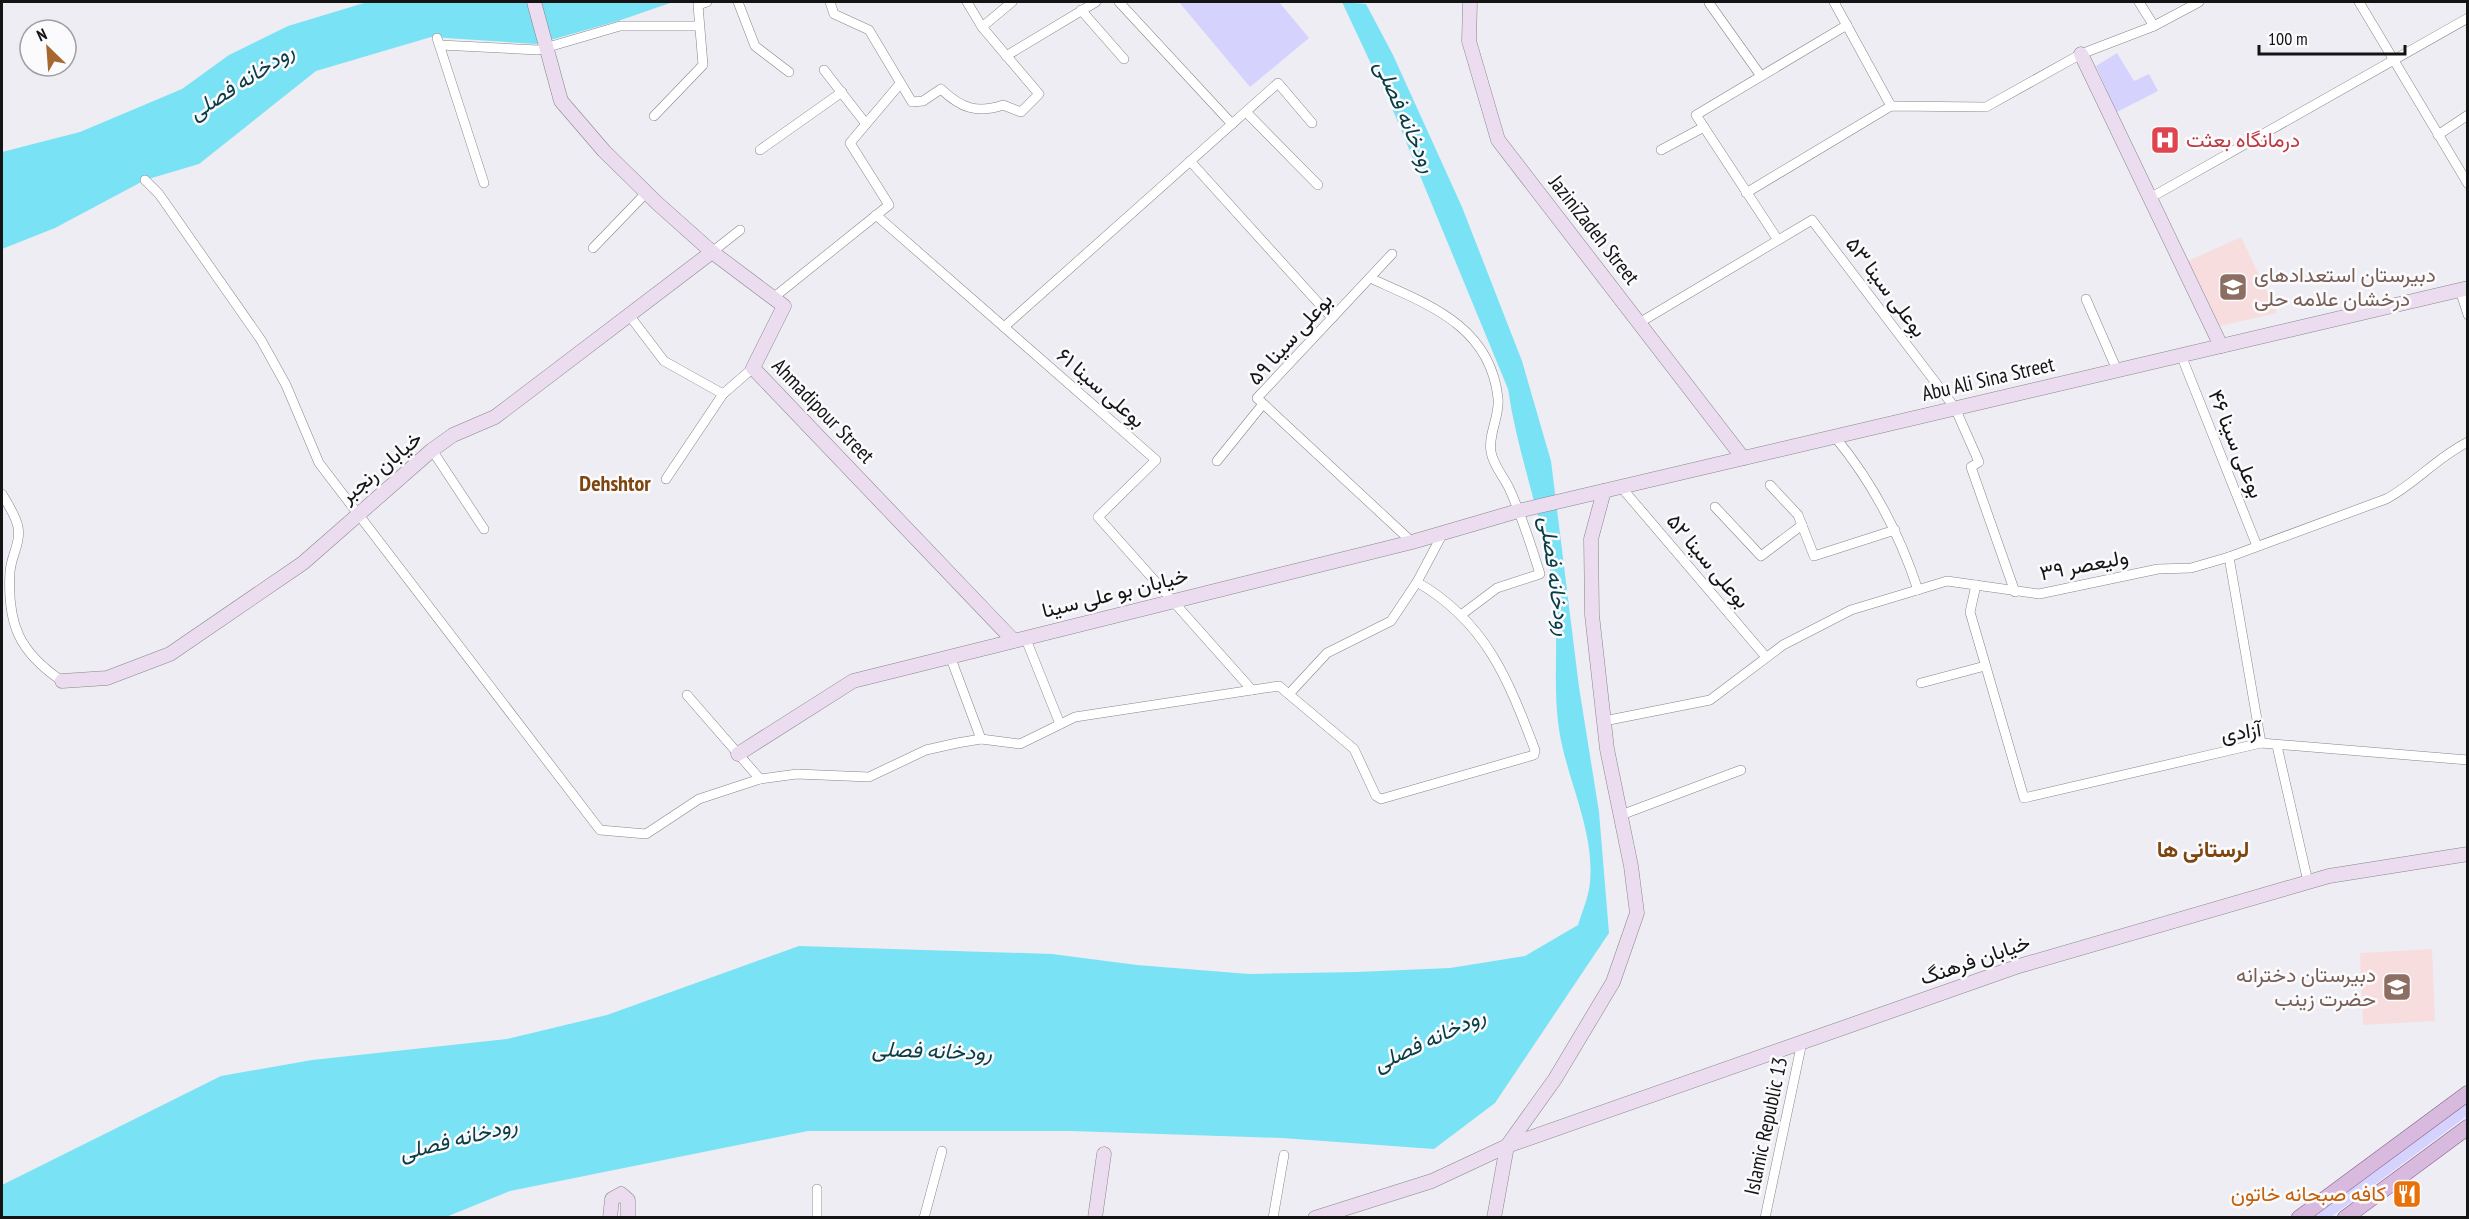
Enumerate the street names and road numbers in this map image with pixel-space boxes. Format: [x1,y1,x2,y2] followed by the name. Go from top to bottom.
[1543,169,1646,290] street label: JaziniZadeh Street
[1840,231,1933,342] street label: بوعلی سینا ۵۳
[1241,287,1338,390] street label: بوعلی سینا ۵۹
[1051,342,1151,433] street label: بوعلی سینا ۶۱
[1919,350,2057,407] street label: Abu Ali Sina Street
[766,352,880,469] street label: Ahmadipour Street
[2202,386,2270,502] street label: بوعلی سینا ۴۶
[333,424,427,509] street label: خیابان رنجبر
[1661,508,1756,614] street label: بوعلی سینا ۵۲
[2037,543,2130,586] street label: ولیعصر ۳۹
[1039,561,1191,624] street label: خیابان بو علی سینا
[2219,715,2265,748] street label: آزادی
[1916,928,2034,991] street label: خیابان فرهنگ
[1738,1055,1793,1197] street label: Islamic Republic 13

